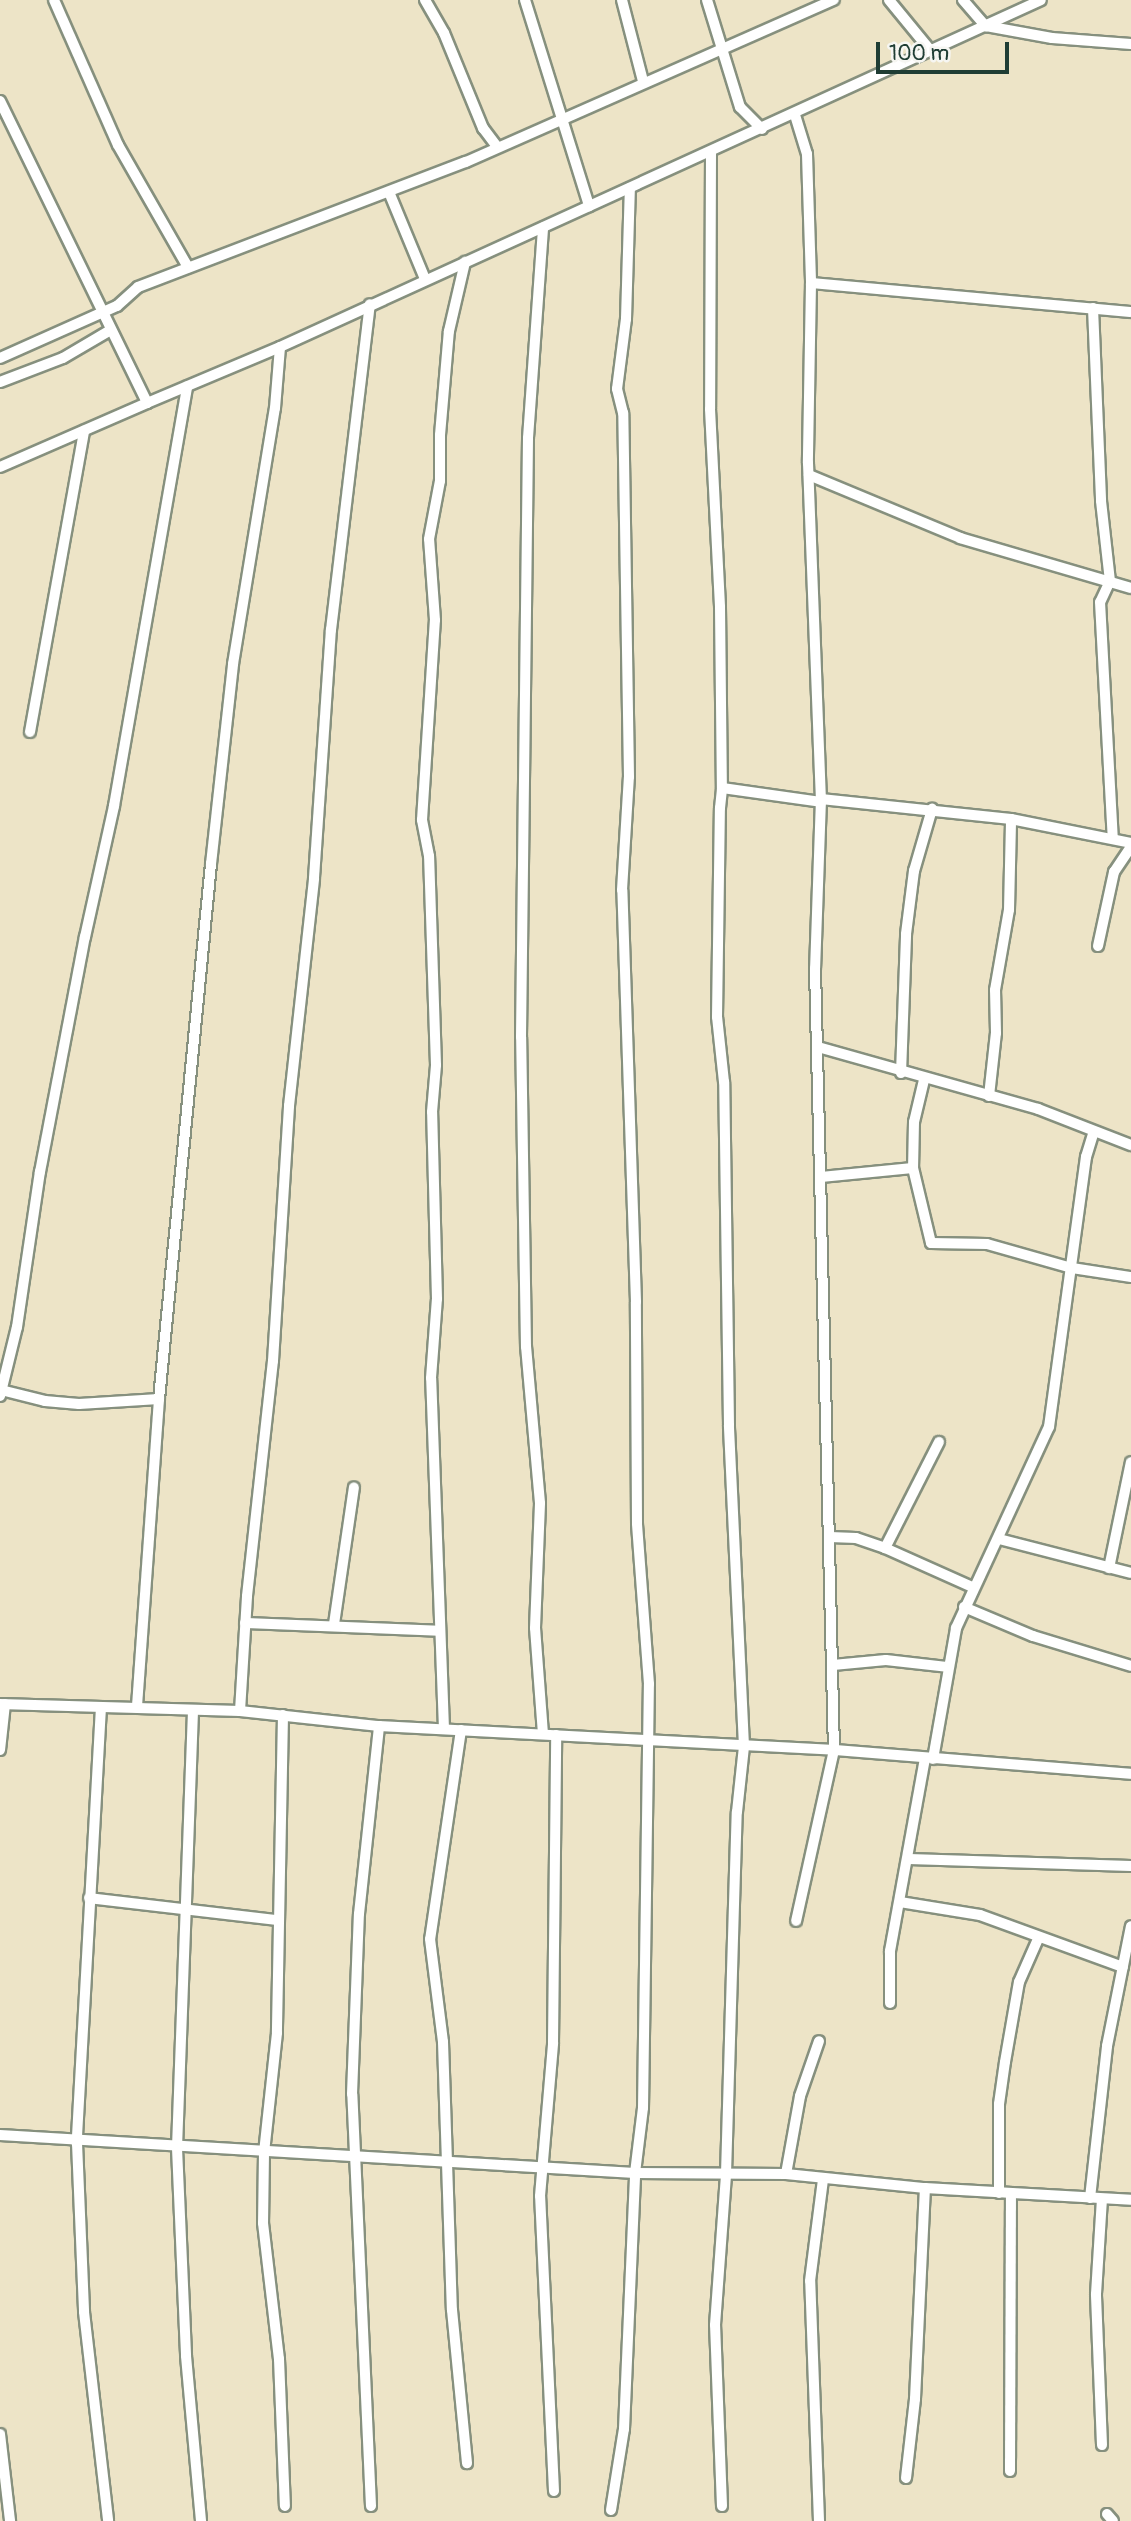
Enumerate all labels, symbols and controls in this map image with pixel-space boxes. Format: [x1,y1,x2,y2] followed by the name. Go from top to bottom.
[879,28,1012,72] scale bar
[889,40,949,67] text: 100 m

